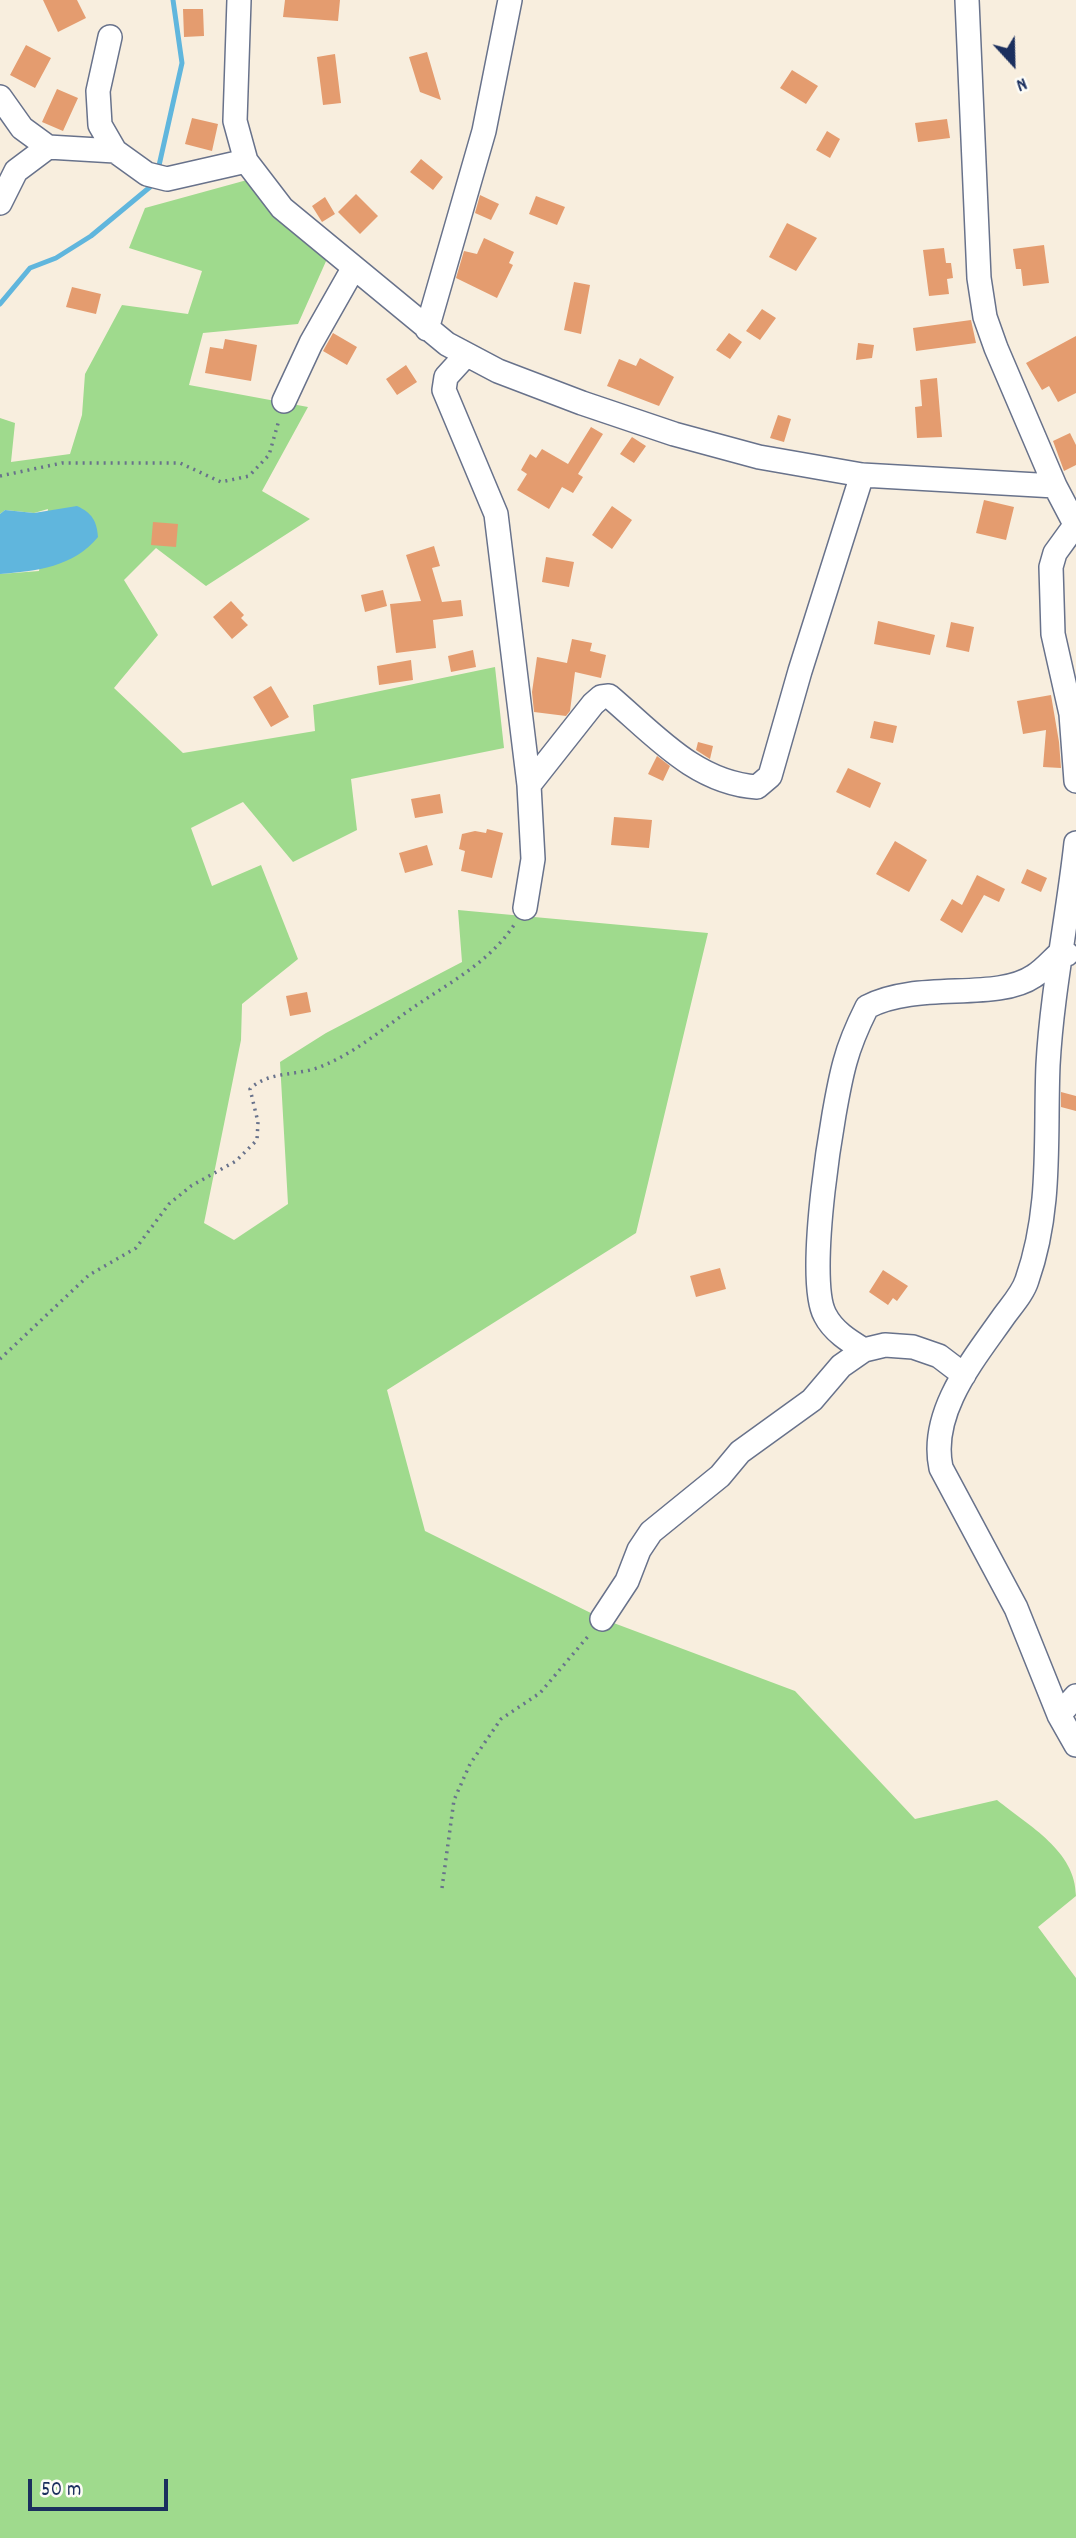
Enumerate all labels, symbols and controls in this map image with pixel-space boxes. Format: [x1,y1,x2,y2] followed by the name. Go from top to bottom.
[978,28,1048,98] north arrow
[1012,69,1030,97] text: N
[32,2464,172,2508] scale bar
[41,2476,81,2506] text: 50 m

